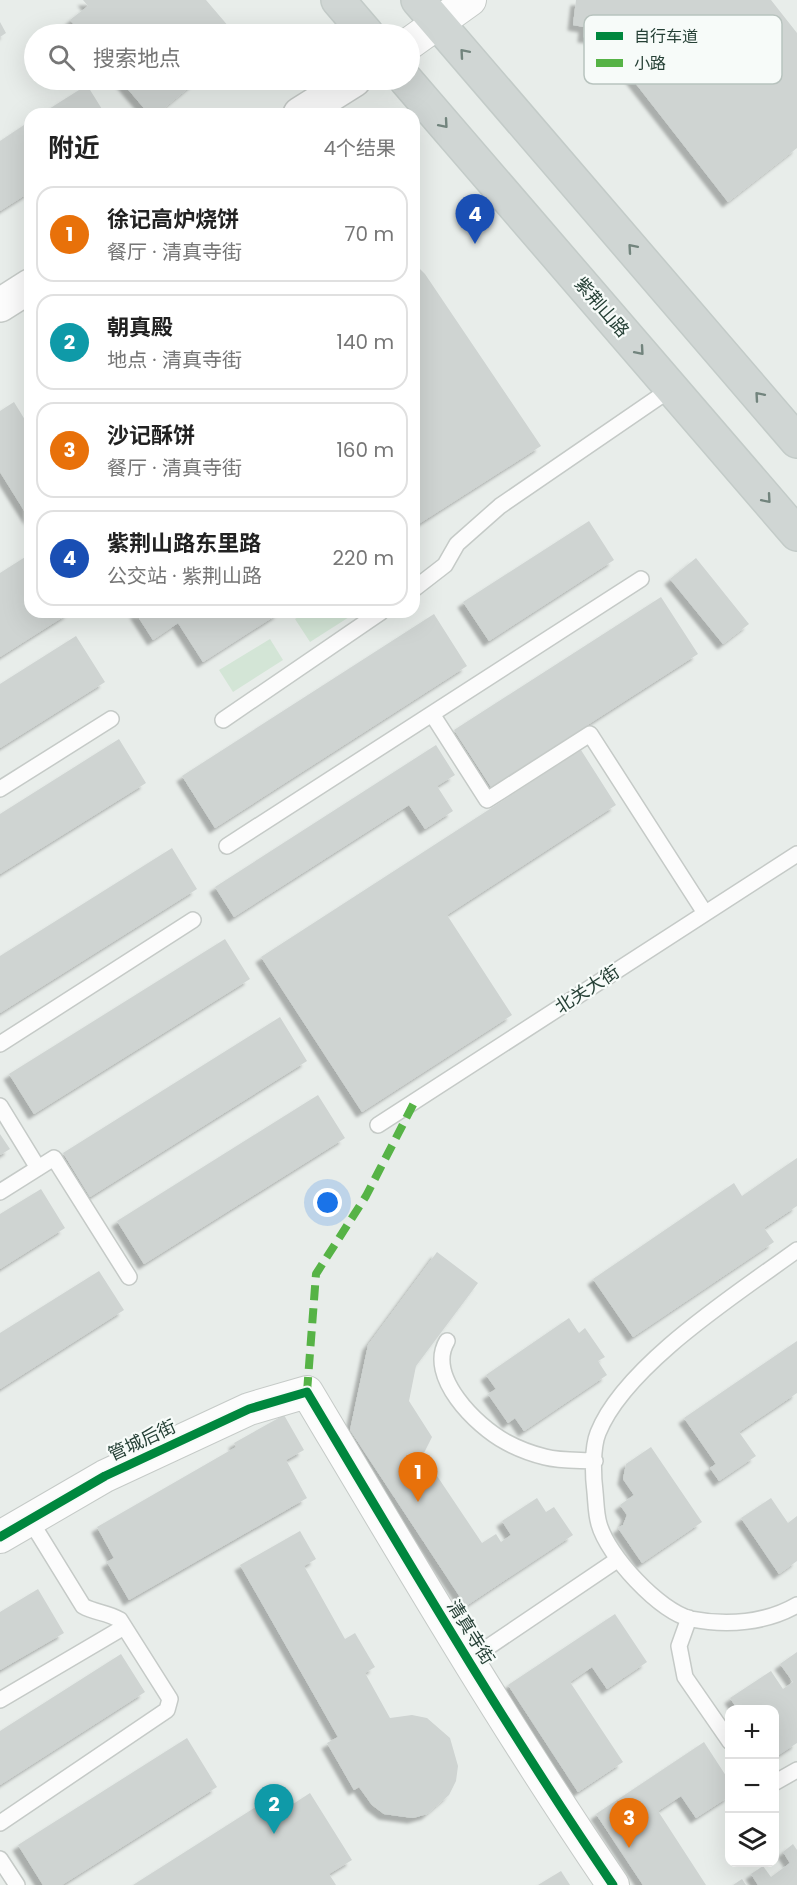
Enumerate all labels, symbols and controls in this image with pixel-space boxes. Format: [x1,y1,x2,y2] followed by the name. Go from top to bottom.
[584,15,782,84] legend
[24,24,420,90] search box
[634,25,698,48] text: 自行车道
[45,41,78,74] icon: search
[93,43,181,74] text: 搜索地点
[460,49,471,60] one-way arrow
[634,52,666,75] text: 小路
[437,117,448,128] one-way arrow
[48,130,100,166] text: 附近
[323,134,396,162] text: 4个结果
[456,194,494,244] pin: 4
[107,204,239,235] text: 徐记高炉烧饼
[66,220,73,248] text: 1
[345,220,394,248] text: 70 m
[107,238,242,266] text: 餐厅 · 清真寺街
[628,244,639,255] one-way arrow
[569,272,635,342] street label: 紫荆山路
[107,312,173,343] text: 朝真殿
[64,328,75,356] text: 2
[337,328,394,356] text: 140 m
[633,344,644,355] one-way arrow
[107,346,242,374] text: 地点 · 清真寺街
[755,392,766,403] one-way arrow
[107,420,195,451] text: 沙记酥饼
[63,436,76,464] text: 3
[336,436,394,464] text: 160 m
[107,454,242,482] text: 餐厅 · 清真寺街
[760,492,771,503] one-way arrow
[107,528,261,559] text: 紫荆山路东里路
[63,544,76,572] text: 4
[333,544,394,572] text: 220 m
[107,562,262,590] text: 公交站 · 紫荆山路
[550,959,624,1019] street label: 北关大街
[313,1188,342,1217] your location
[104,1413,180,1467] street label: 管城后街
[398,1452,438,1502] pin: 1
[441,1595,501,1669] street label: 清真寺街
[725,1705,779,1867] map controls
[725,1705,779,1759] button: +
[725,1759,779,1813] button: −
[254,1784,294,1834] pin: 2
[610,1798,648,1848] pin: 3
[725,1813,779,1867] button: layers

